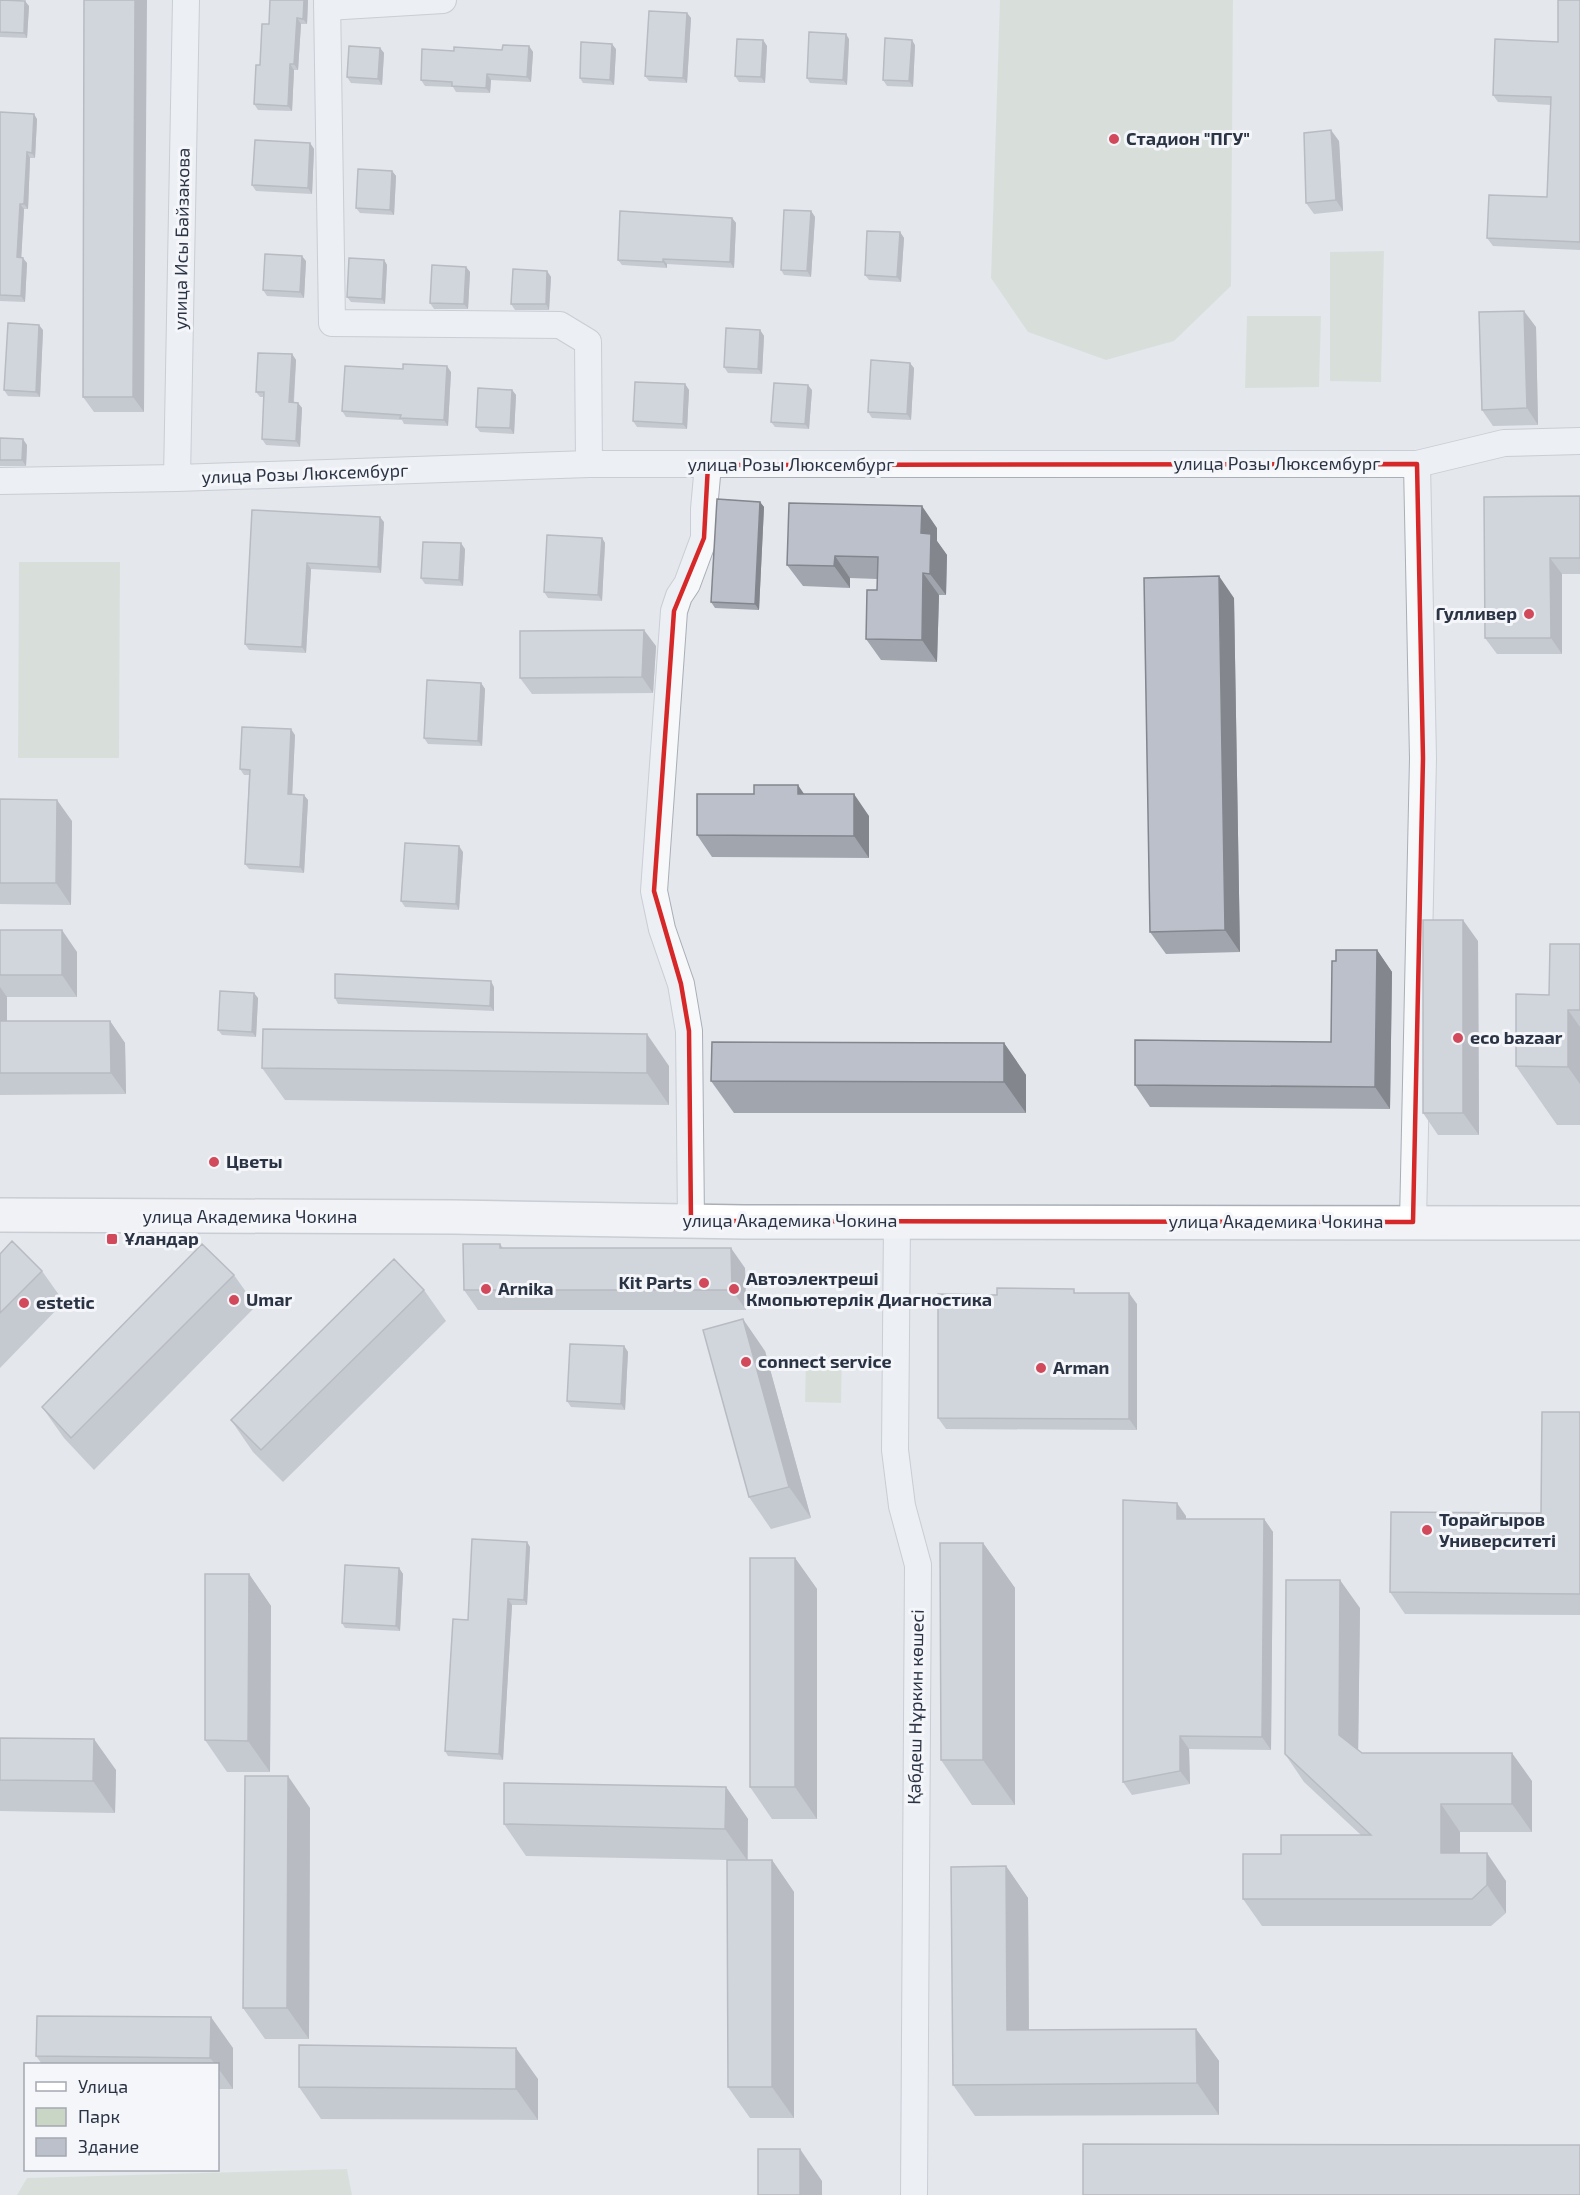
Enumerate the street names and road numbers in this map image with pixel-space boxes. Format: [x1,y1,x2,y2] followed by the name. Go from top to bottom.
[168,148,194,330] street label: улица Исы Байзакова
[1174,452,1381,474] street label: улица Розы Люксембург
[688,453,895,475] street label: улица Розы Люксембург
[201,458,409,488] street label: улица Розы Люксембург
[142,1205,358,1227] street label: улица Академика Чокина
[682,1209,898,1231] street label: улица Академика Чокина
[1168,1210,1384,1232] street label: улица Академика Чокина
[902,1609,928,1805] street label: Қабдеш Нұркин көшесі

